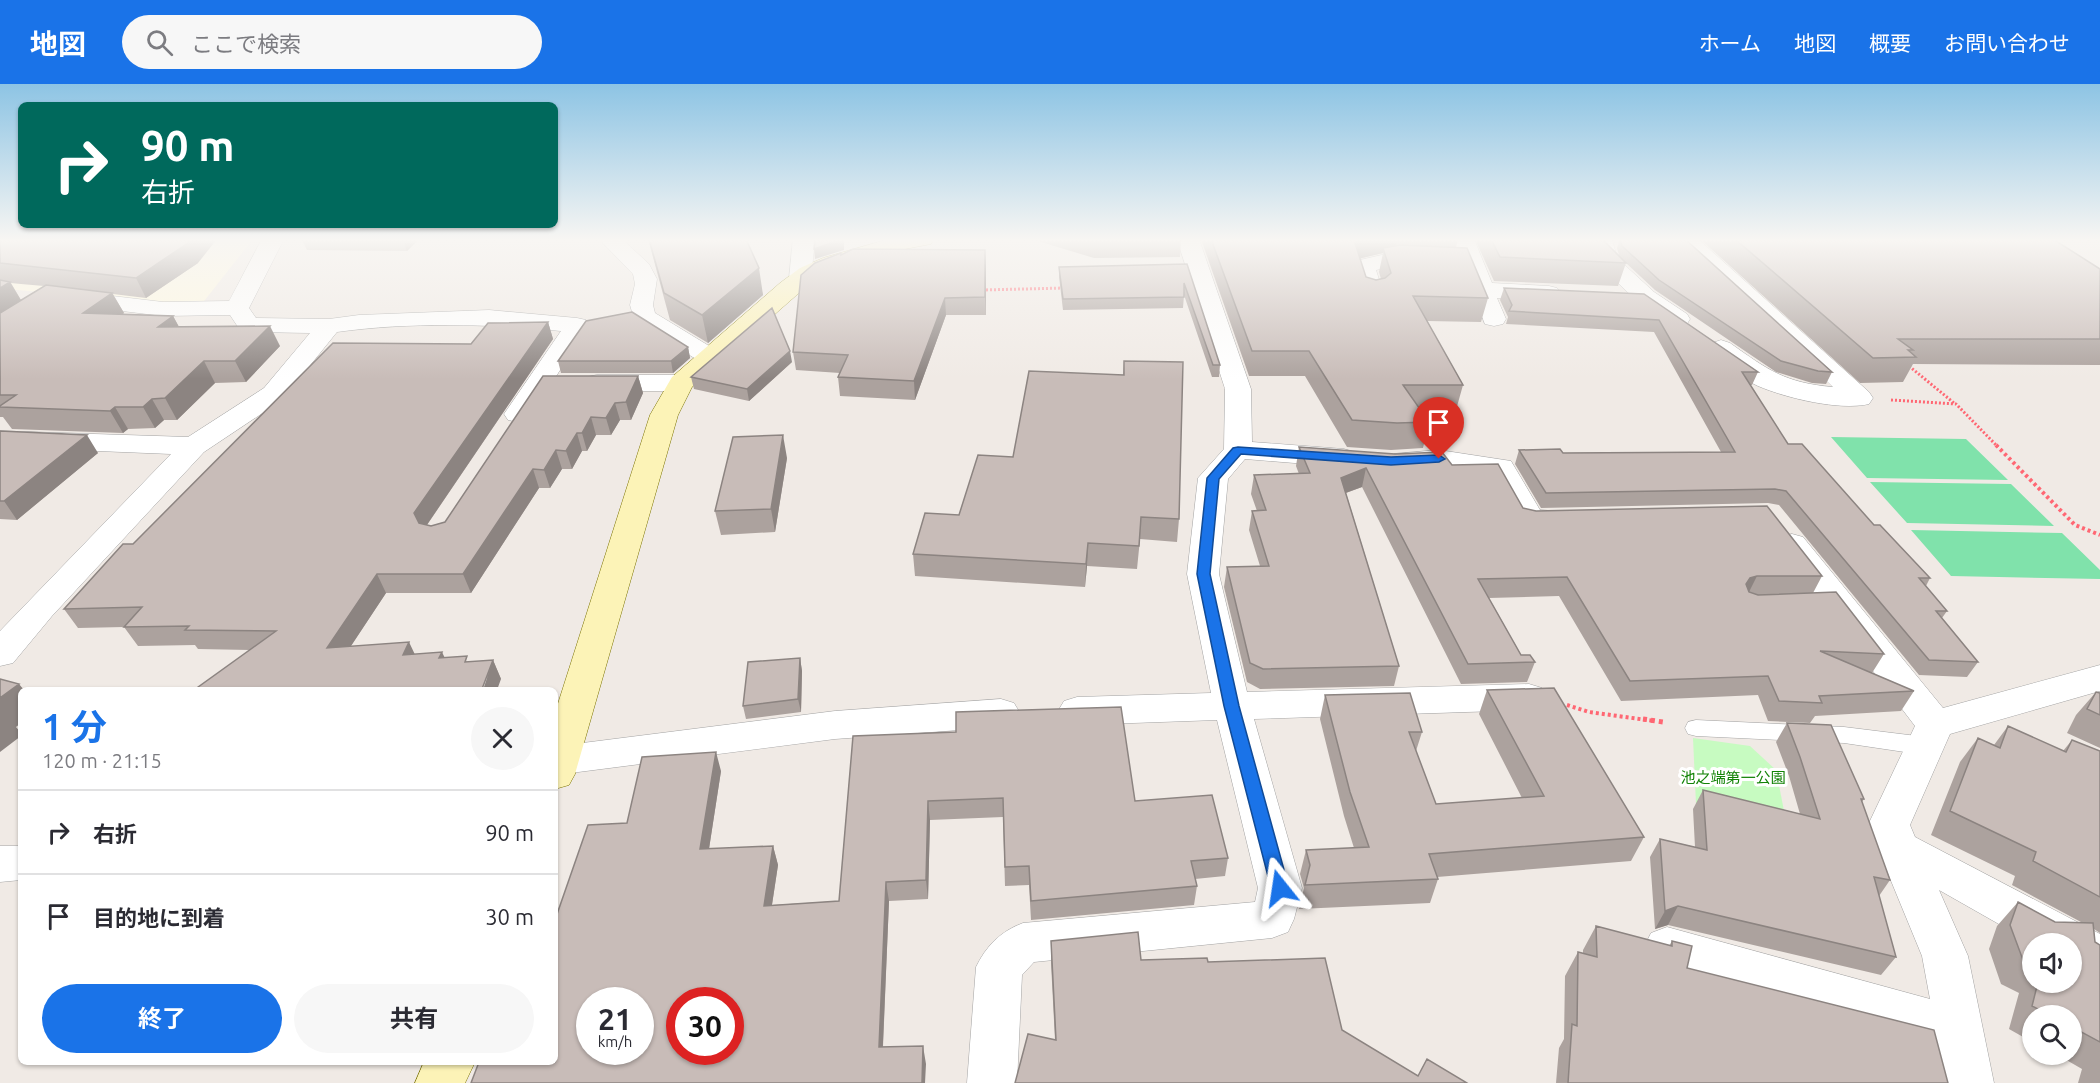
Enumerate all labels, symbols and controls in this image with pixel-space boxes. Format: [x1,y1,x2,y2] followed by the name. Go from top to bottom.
[122,15,542,69] search box
[143,26,176,59] icon: search
[30,28,86,59] text: 地図
[191,31,301,56] text: ここで検索
[1699,31,1761,55] text: ホーム
[1794,31,1836,55] text: 地図
[1869,31,1911,55] text: 概要
[1944,31,2070,55] text: お問い合わせ
[141,122,235,169] text: 90 m
[42,126,120,204] icon: right
[141,177,195,207] text: 右折
[1413,397,1464,459] pin
[1422,406,1455,439] icon: arrive
[42,706,107,747] text: 1 分
[471,707,534,770] button: close
[42,749,162,772] text: 120 m · 21:15
[1680,769,1786,786] park label: 池之端第一公園
[42,816,75,849] icon: right
[485,820,534,845] text: 90 m
[93,821,137,846] text: 右折
[1248,856,1312,920] position arrow
[42,900,75,933] icon: arrive
[485,904,534,929] text: 30 m
[93,905,225,930] text: 目的地に到着
[2022,933,2082,1065] map controls
[2022,933,2082,993] button: sound
[42,984,282,1053] button: 終了
[294,984,534,1053] button: 共有
[666,987,744,1065] speed limit sign: 30
[598,1002,632,1036] text: 21
[2022,1005,2082,1065] button: search
[598,1033,632,1050] text: km/h

